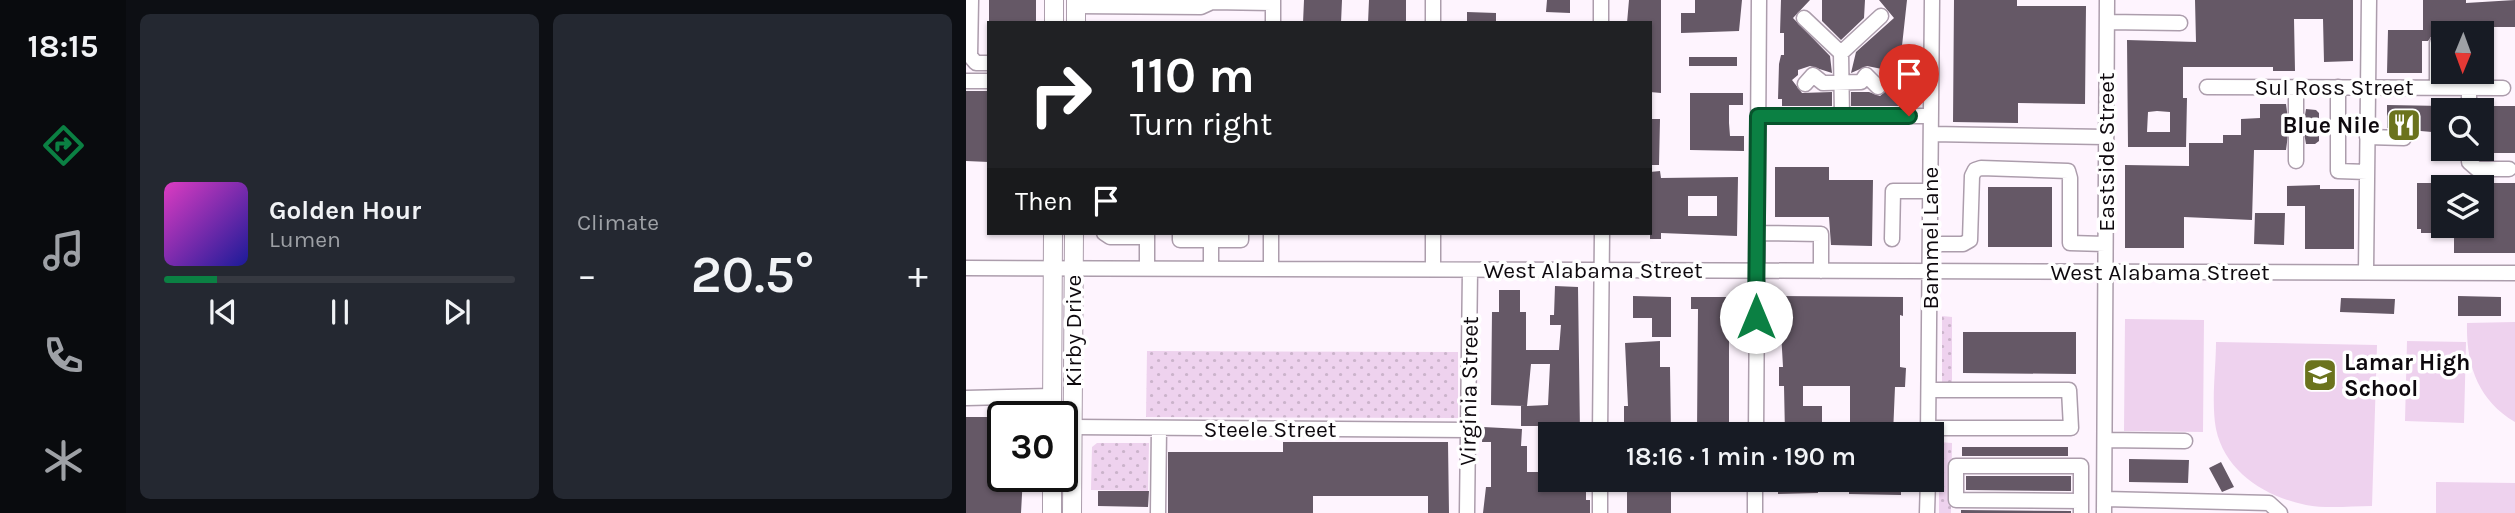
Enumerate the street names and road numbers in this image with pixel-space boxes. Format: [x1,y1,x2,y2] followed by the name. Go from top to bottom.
[2093,72,2120,232] street label: Eastside Street
[2254,74,2414,101] street label: Sul Ross Street
[1917,167,1944,309] street label: Bammel Lane
[1483,257,1703,284] street label: West Alabama Street
[2050,259,2270,286] street label: West Alabama Street
[1060,275,1087,387] street label: Kirby Drive
[1454,316,1484,466] street label: Virginia Street
[1203,416,1337,443] street label: Steele Street

